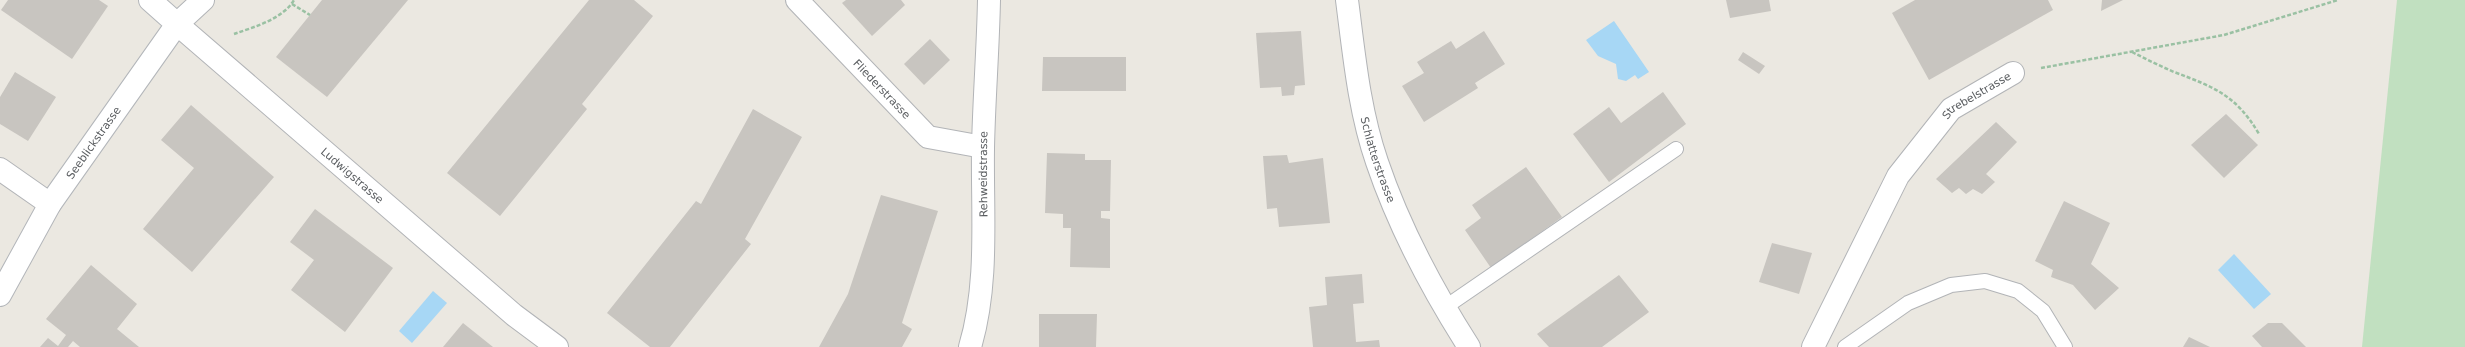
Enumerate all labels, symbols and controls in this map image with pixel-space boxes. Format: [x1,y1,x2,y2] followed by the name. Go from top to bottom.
[851,57,914,121] street label: Fliederstrasse
[1939,69,2013,121] street label: Strebelstrasse
[63,104,123,181] street label: Seeblickstrasse
[1358,116,1398,205] street label: Schlatterstrasse
[976,131,990,217] street label: Rehweidstrasse
[318,145,386,206] street label: Ludwigstrasse

